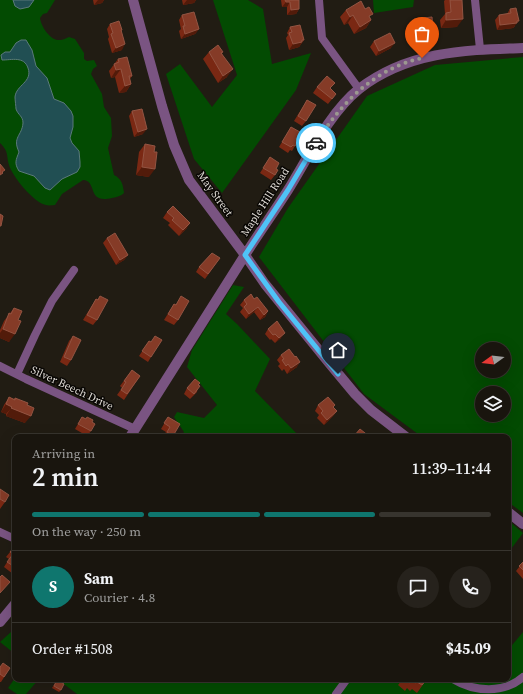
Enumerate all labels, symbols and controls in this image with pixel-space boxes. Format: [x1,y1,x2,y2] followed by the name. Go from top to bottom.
[405,17,439,58] pin
[411,23,433,45] icon: bag
[296,123,336,163] courier
[305,132,327,154] icon: car
[237,164,293,239] street label: Maple Hill Road
[194,169,237,220] street label: May Street
[321,333,355,374] pin
[327,339,349,361] icon: home
[475,342,511,378] north arrow
[475,342,511,422] map controls
[28,362,116,414] street label: Silver Beech Drive
[475,386,511,422] button: layers
[32,445,95,462] text: Arriving in
[412,458,491,479] text: 11:39–11:44
[32,459,99,495] text: 2 min
[32,523,141,540] text: On the way · 250 m
[397,566,439,608] button: chat
[449,566,491,608] button: phone
[84,568,114,589] text: Sam
[49,576,57,597] text: S
[84,589,155,606] text: Courier · 4.8
[32,638,113,659] text: Order #1508
[446,638,491,659] text: $45.09

